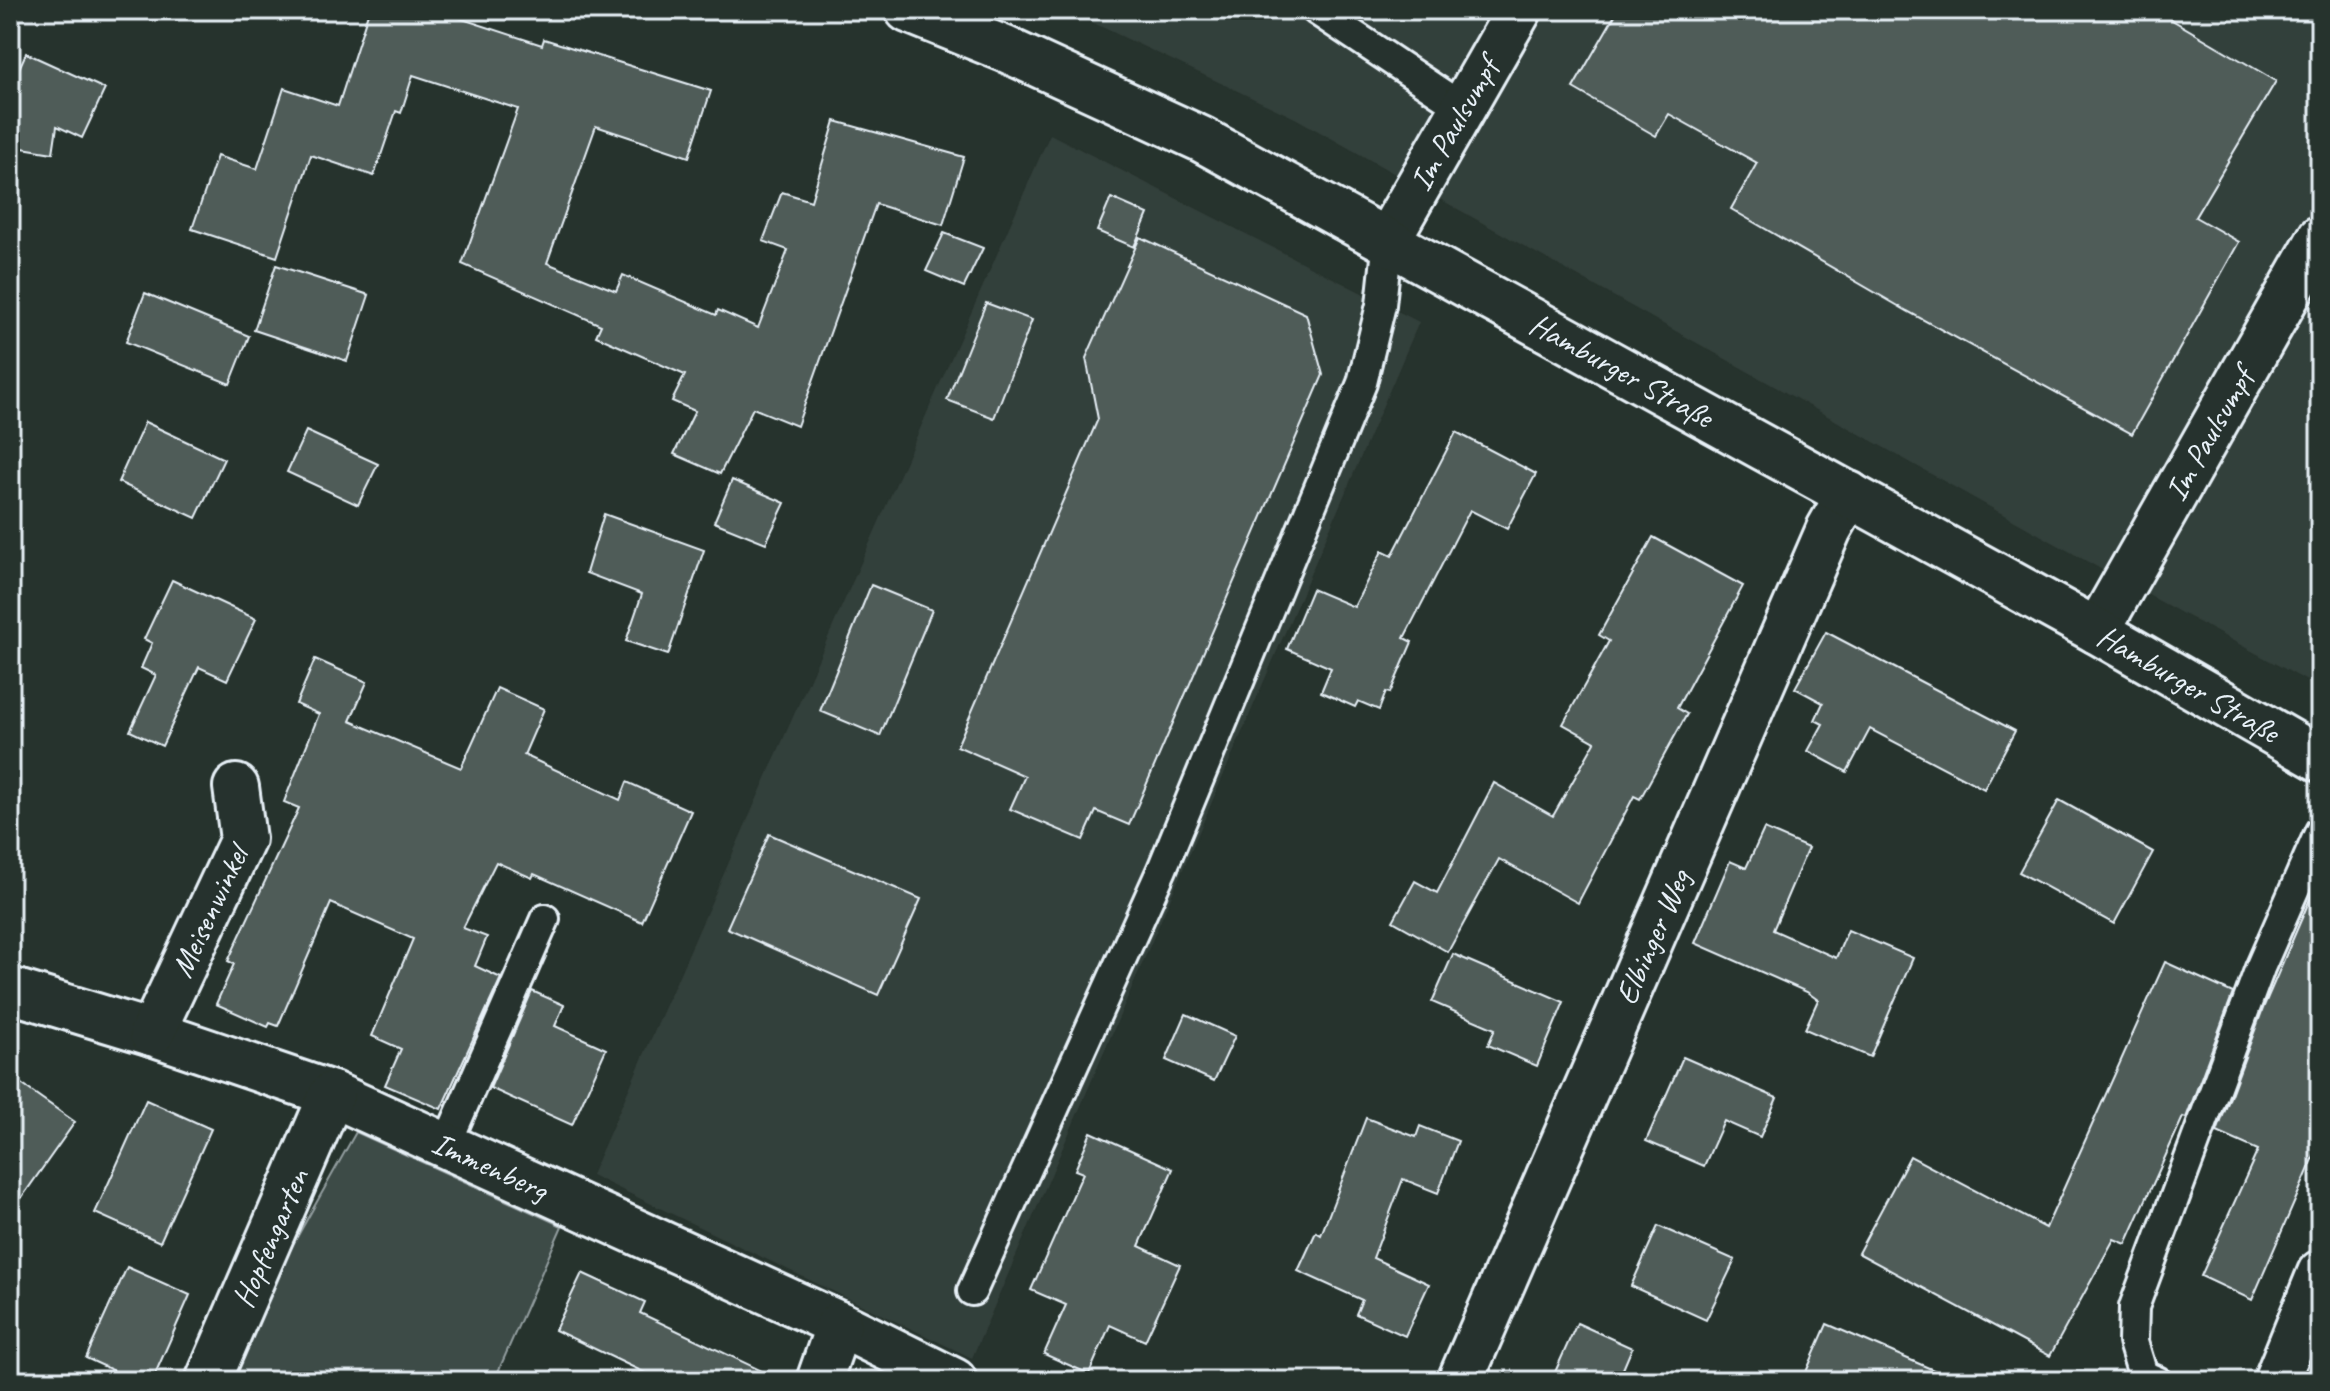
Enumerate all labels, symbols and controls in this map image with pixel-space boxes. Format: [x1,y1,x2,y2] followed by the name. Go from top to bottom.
[1400,44,1511,198] street label: Im Paulsumpf
[1523,303,1723,438] street label: Hamburger Straße
[2155,354,2266,508] street label: Im Paulsumpf
[2090,615,2289,753] street label: Hamburger Straße
[161,835,259,984] street label: Meisenwinkel
[1605,862,1700,1010] street label: Elbinger Weg
[426,1122,556,1210] street label: Immenberg
[222,1161,318,1313] street label: Hopfengarten

